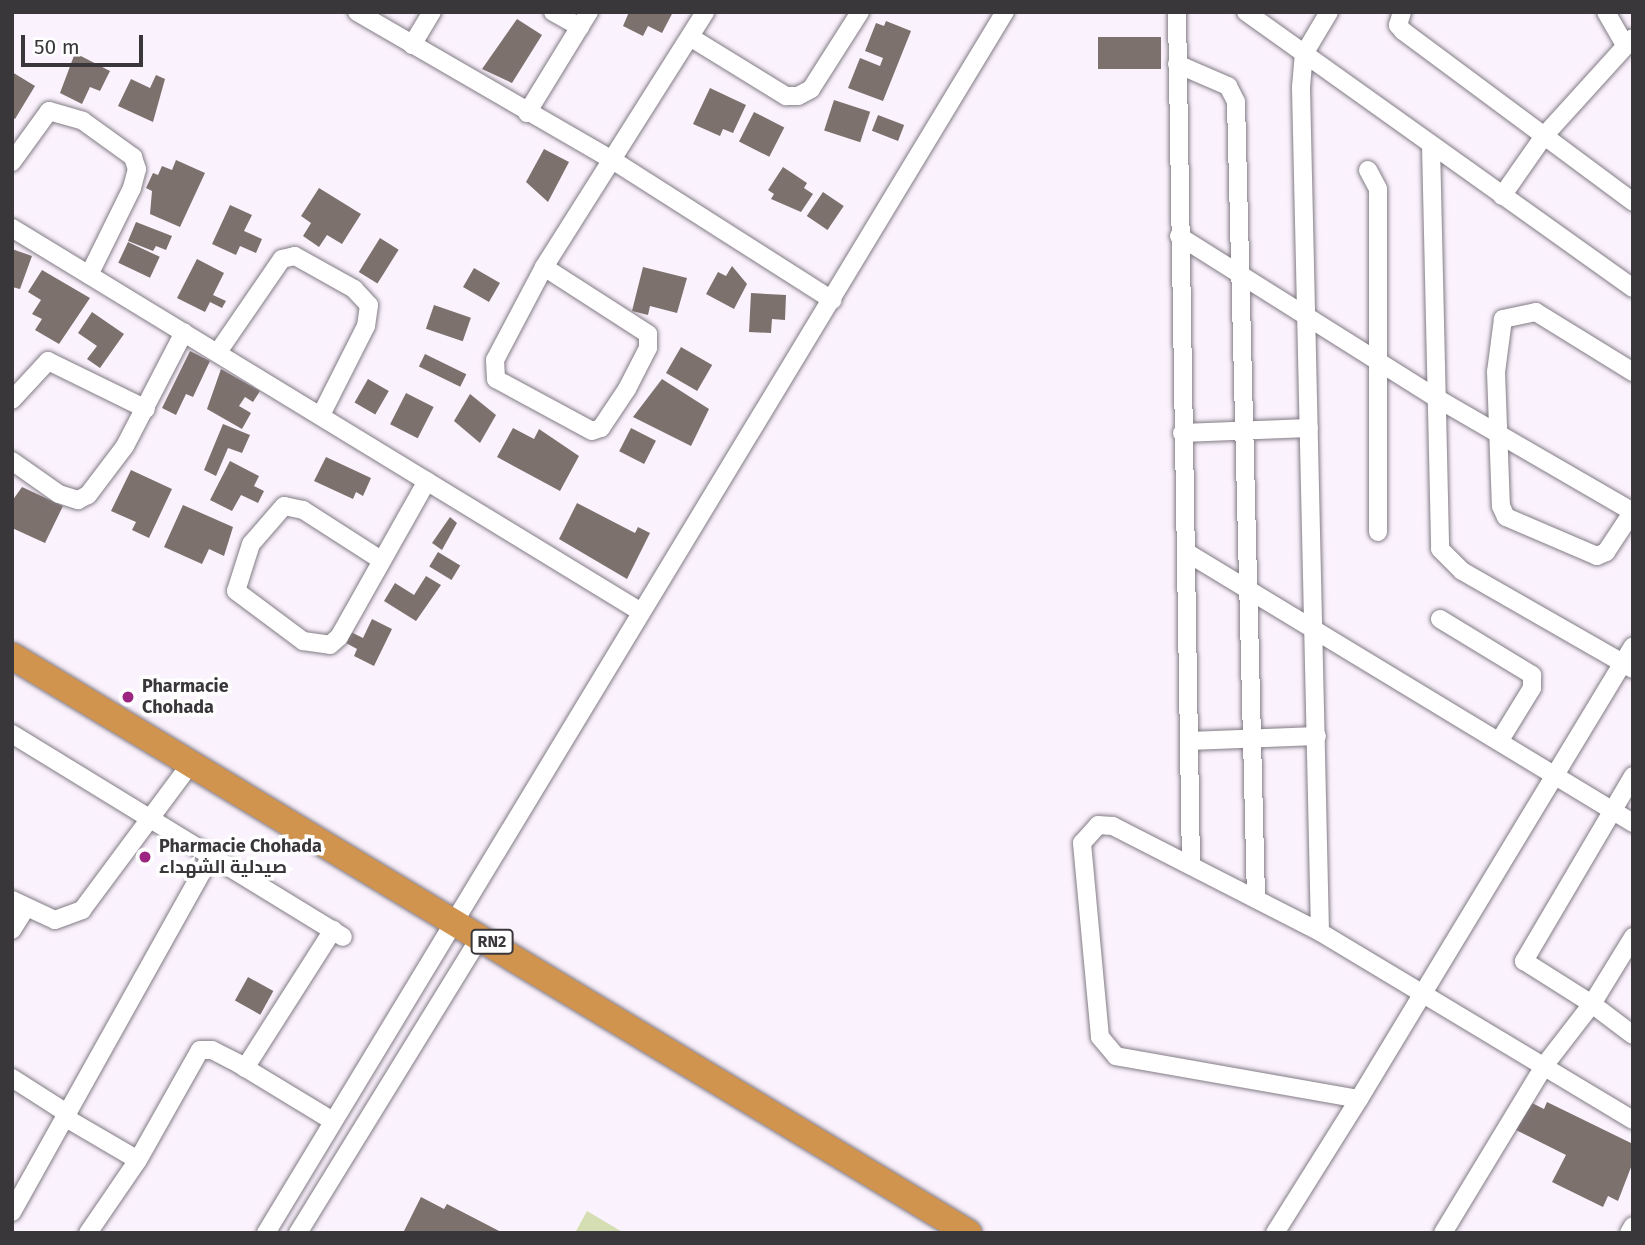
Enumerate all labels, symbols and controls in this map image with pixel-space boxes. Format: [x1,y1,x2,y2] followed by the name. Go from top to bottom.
[24,21,147,65] scale bar
[34,34,80,60] text: 50 m
[142,676,229,718] place label: Pharmacie Chohada
[120,689,136,705] marker: Pharmacie Chohada
[159,836,322,878] place label: Pharmacie Chohada صيدلية الشهداء
[137,849,153,865] marker: Pharmacie Chohada صيدلية الشهداء
[469,930,515,954] road number: RN2

